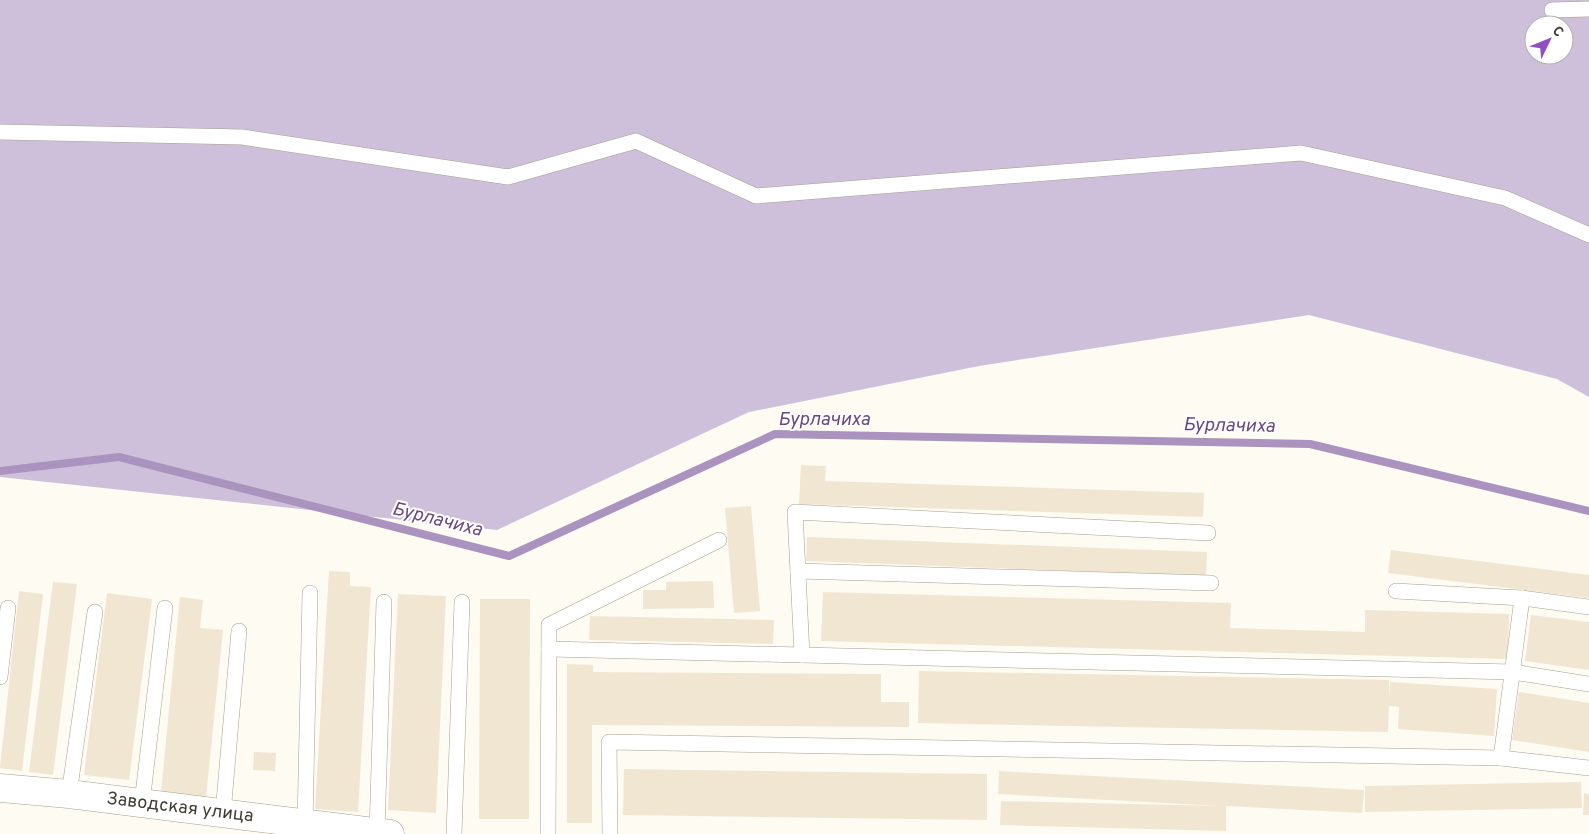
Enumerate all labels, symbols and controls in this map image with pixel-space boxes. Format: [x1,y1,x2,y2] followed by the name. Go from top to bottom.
[1524,15,1574,65] north arrow
[1548,23,1567,41] text: С
[778,408,870,432] water label: Бурлачиха
[1183,413,1275,439] water label: Бурлачиха
[389,497,485,543] water label: Бурлачиха
[105,788,255,828] street label: Заводская улица

